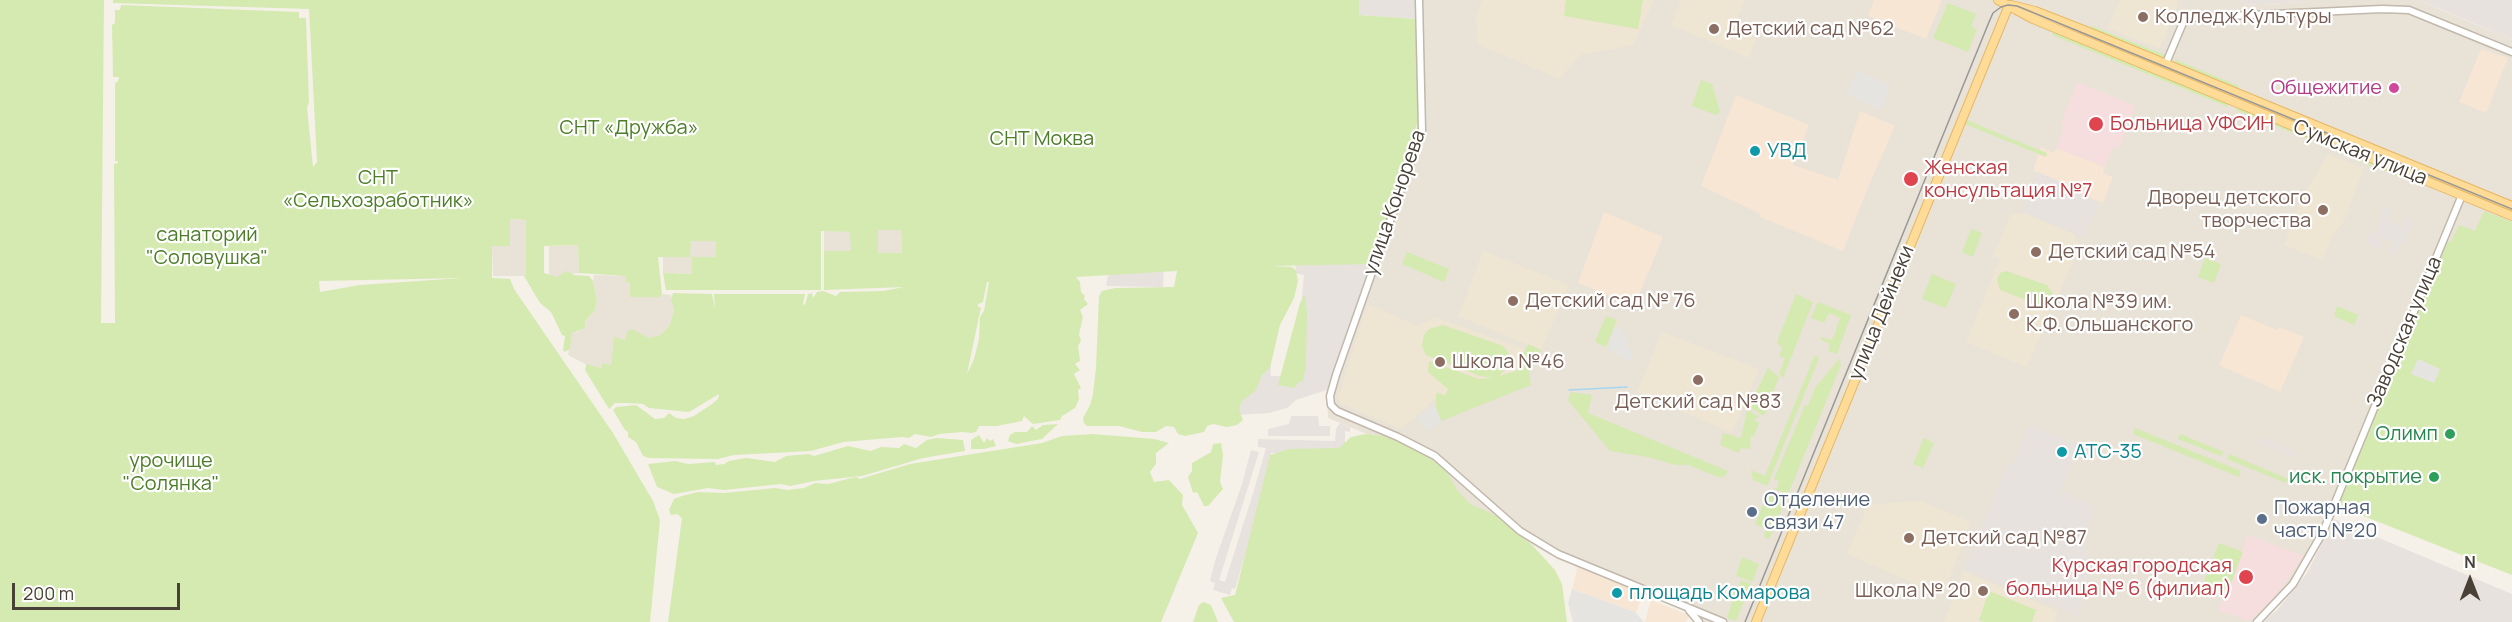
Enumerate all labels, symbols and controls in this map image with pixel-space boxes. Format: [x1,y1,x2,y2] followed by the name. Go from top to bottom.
[2155,5,2332,29] place label: Колледж Культуры
[2136,10,2150,24] marker: Колледж Культуры
[1726,17,1894,41] place label: Детский сад №62
[1707,22,1721,36] marker: Детский сад №62
[2271,76,2382,100] place label: Общежитие
[2387,81,2401,95] marker: Общежитие
[2110,112,2274,136] place label: Больница УФСИН
[2087,115,2105,133] marker: Больница УФСИН
[2290,115,2430,191] street label: Сумская улица
[560,116,698,140] park label: СНТ «Дружба»
[990,127,1094,151] park label: СНТ Моква
[1359,127,1431,279] street label: улица Конорева
[1767,139,1806,163] place label: УВД
[1748,144,1762,158] marker: УВД
[1924,156,2092,203] place label: Женская консультация №7
[283,166,473,213] park label: СНТ «Сельхозработник»
[1902,170,1920,188] marker: Женская консультация №7
[2147,186,2311,233] place label: Дворец детского творчества
[2316,203,2330,217] marker: Дворец детского творчества
[146,223,268,270] park label: cанаторий "Соловушка"
[2048,240,2216,264] place label: Детский сад №54
[1844,242,1920,384] street label: улица Дейнеки
[2029,245,2043,259] marker: Детский сад №54
[2362,253,2448,411] street label: Заводская улица
[1525,289,1696,313] place label: Детский сад № 76
[2026,290,2193,337] place label: Школа №39 им. К.Ф. Ольшанского
[1506,294,1520,308] marker: Детский сад № 76
[2007,307,2021,321] marker: Школа №39 им. К.Ф. Ольшанского
[1452,350,1565,374] place label: Школа №46
[1433,355,1447,369] marker: Школа №46
[1691,373,1705,387] marker: Детский сад №83
[1615,390,1781,414] place label: Детский сад №83
[2375,422,2438,446] place label: Олимп
[2443,427,2457,441] marker: Олимп
[2074,440,2142,464] place label: АТС-35
[2055,445,2069,459] marker: АТС-35
[123,449,219,496] park label: урочище "Солянка"
[2289,465,2422,489] place label: иск. покрытие
[2427,470,2441,484] marker: иск. покрытие
[1764,488,1870,535] place label: Отделение связи 47
[2274,496,2377,543] place label: Пожарная часть №20
[1745,505,1759,519] marker: Отделение связи 47
[2255,512,2269,526] marker: Пожарная часть №20
[1921,526,2087,550] place label: Детский сад №87
[1902,531,1916,545] marker: Детский сад №87
[2440,550,2500,610] north arrow
[2464,551,2476,573] text: N
[2006,554,2232,601] place label: Курская городская больница № 6 (филиал)
[2237,568,2255,586] marker: Курская городская больница № 6 (филиал)
[15,571,183,609] scale bar
[1855,579,1971,603] place label: Школа № 20
[23,581,74,605] text: 200 m
[1629,581,1810,605] place label: площадь Комарова
[1976,584,1990,598] marker: Школа № 20
[1610,586,1624,600] marker: площадь Комарова

